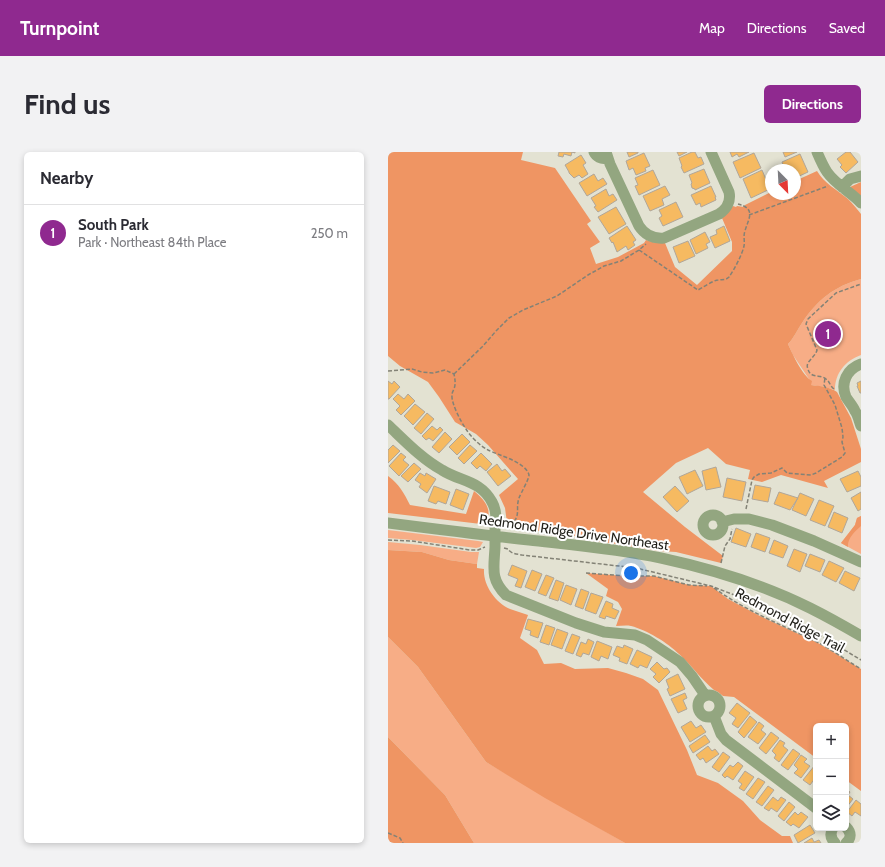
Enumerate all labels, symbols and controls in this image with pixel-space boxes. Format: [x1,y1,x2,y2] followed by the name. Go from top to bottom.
[20,17,99,40] text: Turnpoint
[699,19,725,37] text: Map
[747,19,807,37] text: Directions
[829,19,865,37] text: Saved
[764,85,861,123] button: Directions
[24,87,110,121] text: Find us
[765,164,801,200] north arrow
[40,168,93,188] text: Nearby
[78,216,149,234] text: South Park
[51,225,55,241] text: 1
[311,225,348,241] text: 250 m
[78,234,227,250] text: Park · Northeast 84th Place
[815,319,841,349] pin: 1
[478,510,670,554] street label: Redmond Ridge Drive Northeast
[621,563,641,583] your location
[732,583,849,657] street label: Redmond Ridge Trail
[813,723,849,831] map controls
[813,723,849,759] button: +
[813,759,849,795] button: −
[813,795,849,831] button: layers

